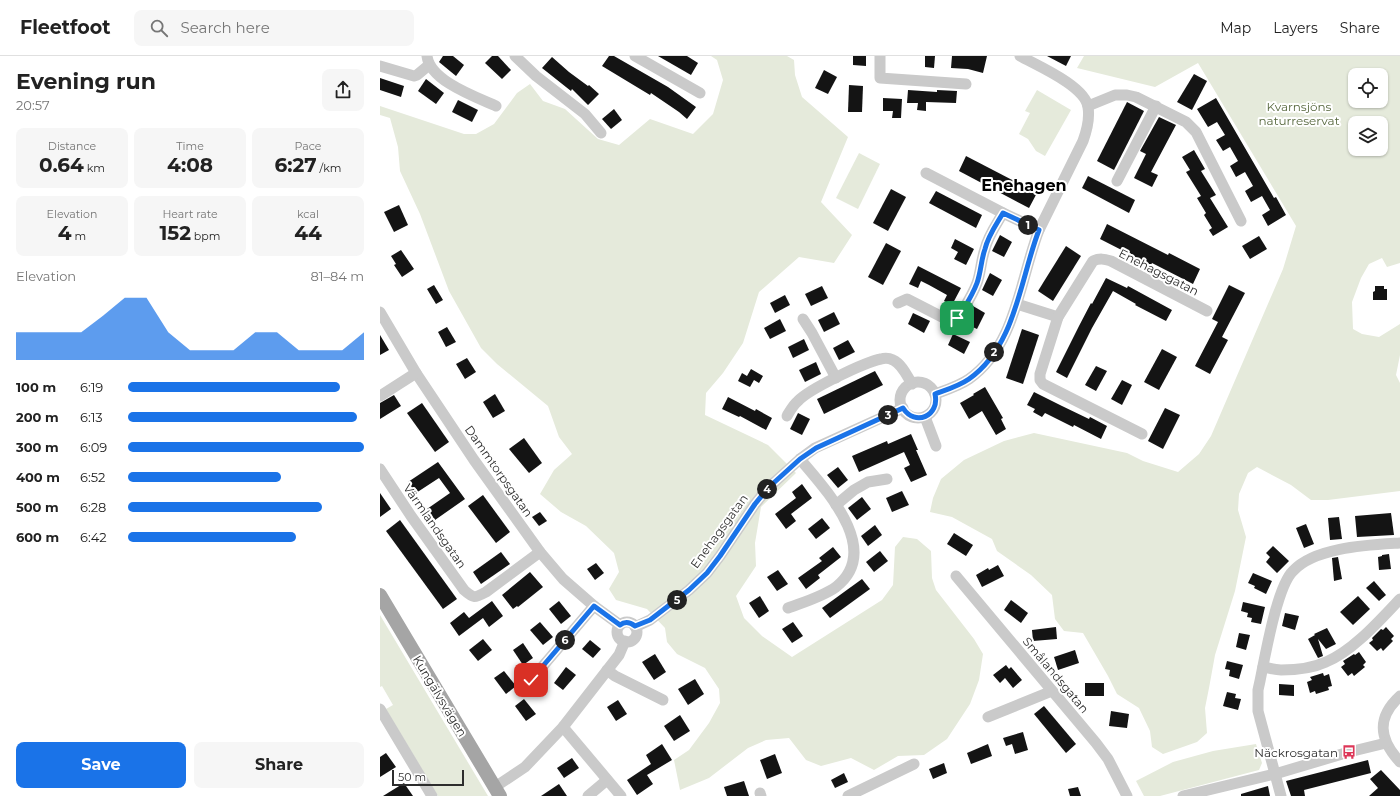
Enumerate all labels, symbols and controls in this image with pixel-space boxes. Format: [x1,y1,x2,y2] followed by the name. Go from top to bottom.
[134,10,414,46] search box
[20,16,110,39] text: Fleetfoot
[148,17,170,39] icon: search
[180,18,270,37] text: Search here
[1220,19,1251,37] text: Map
[1273,19,1318,37] text: Layers
[1340,19,1380,37] text: Share
[16,68,156,95] text: Evening run
[1348,68,1388,156] map controls
[1348,68,1388,108] button: locate
[322,69,364,111] button: share
[16,97,50,113] text: 20:57
[1258,99,1340,128] park label: Kvarnsjöns naturreservat
[1348,116,1388,156] button: layers
[48,139,96,153] text: Distance
[176,139,204,153] text: Time
[295,139,321,153] text: Pace
[39,153,84,177] text: 0.64
[167,153,213,177] text: 4:08
[275,153,317,177] text: 6:27
[84,161,105,175] text: km
[317,161,341,175] text: /km
[981,176,1067,195] district label: Enehagen
[47,207,97,221] text: Elevation
[162,207,218,221] text: Heart rate
[297,207,319,221] text: kcal
[1018,215,1038,235] pin: 1
[1026,218,1030,232] text: 1
[58,221,72,245] text: 4
[160,221,191,245] text: 152
[294,221,322,245] text: 44
[72,229,86,243] text: m
[191,229,220,243] text: bpm
[1116,245,1202,299] street label: Enehagsgatan
[16,268,76,284] text: Elevation
[310,268,364,284] text: 81–84 m
[940,301,974,335] pin
[946,307,968,329] icon: arrive
[984,342,1004,362] pin: 2
[991,345,997,359] text: 2
[16,379,56,395] text: 100 m
[80,379,103,395] text: 6:19
[878,405,898,425] pin: 3
[885,408,891,422] text: 3
[16,409,59,425] text: 200 m
[80,409,103,425] text: 6:13
[462,422,536,520] street label: Dammtorpsgatan
[16,439,59,455] text: 300 m
[80,439,107,455] text: 6:09
[16,469,60,485] text: 400 m
[80,469,105,485] text: 6:52
[757,479,777,499] pin: 4
[400,481,470,571] street label: Värmlandsgatan
[763,482,771,496] text: 4
[687,491,751,571] street label: Enehagsgatan
[16,499,59,515] text: 500 m
[80,499,106,515] text: 6:28
[16,529,59,545] text: 600 m
[80,529,107,545] text: 6:42
[667,590,687,610] pin: 5
[674,593,680,607] text: 5
[555,630,575,650] pin: 6
[561,633,569,647] text: 6
[1020,634,1092,716] street label: Smålandsgatan
[410,653,470,739] street label: Kungälvsvägen
[514,663,548,697] pin
[520,669,542,691] icon: check
[16,742,186,788] button: Save
[194,742,364,788] button: Share
[1341,744,1357,760] bus stop icon: Näckrosgatan
[1254,745,1338,760] place label: Näckrosgatan
[392,768,464,787] scale bar
[398,770,426,784] text: 50 m

